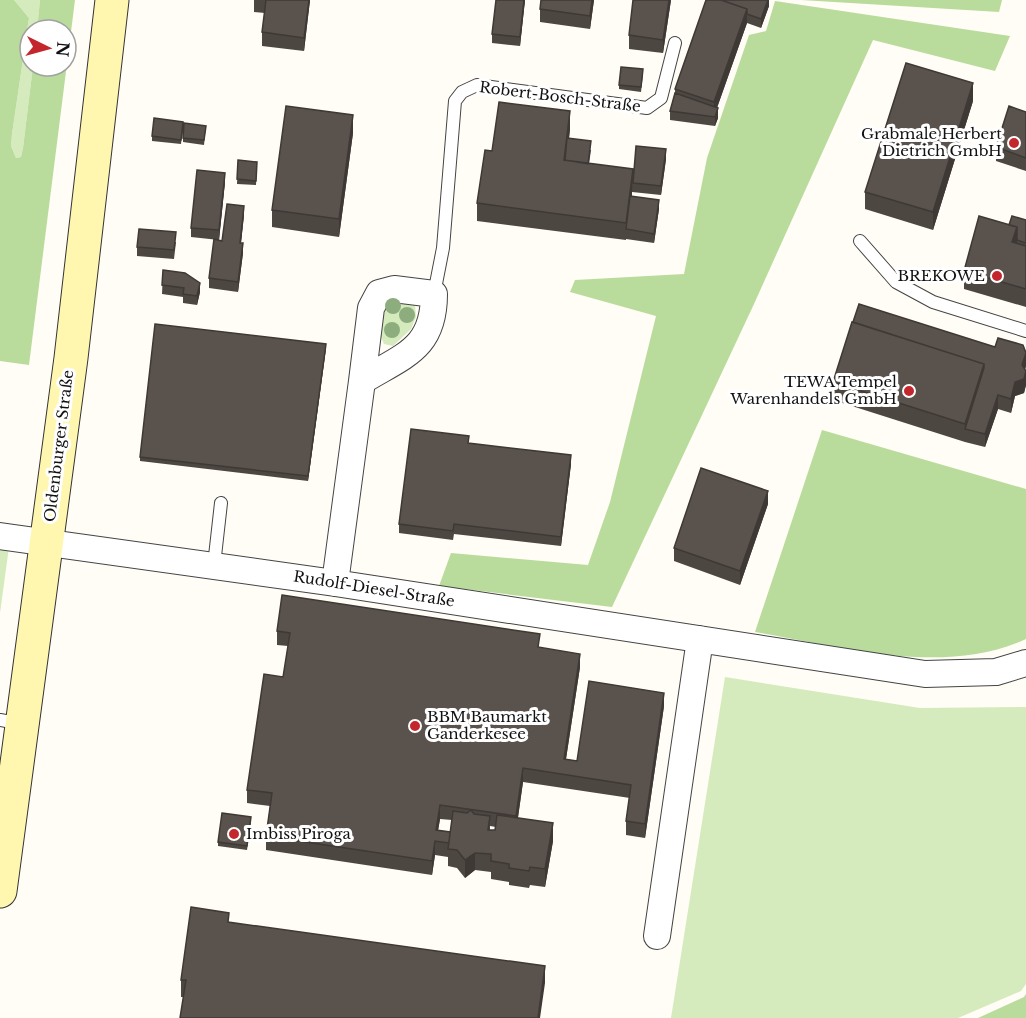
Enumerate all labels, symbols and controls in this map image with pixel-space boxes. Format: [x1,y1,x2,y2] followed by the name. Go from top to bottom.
[18,18,78,78] north arrow
[52,41,74,58] text: N
[478,77,642,116] street label: Robert-Bosch-Straße
[861,124,1002,160] place label: Grabmale Herbert Dietrich GmbH
[1007,136,1021,150] marker: Grabmale Herbert Dietrich GmbH
[898,266,985,285] place label: BREKOWE
[990,269,1004,283] marker: BREKOWE
[40,369,77,523] street label: Oldenburger Straße
[729,372,897,408] place label: TEWA Tempel Warenhandels GmbH
[902,384,916,398] marker: TEWA Tempel Warenhandels GmbH
[292,566,456,611] street label: Rudolf-Diesel-Straße
[427,707,547,743] place label: BBM Baumarkt Ganderkesee
[408,719,422,733] marker: BBM Baumarkt Ganderkesee
[246,824,351,843] place label: Imbiss Piroga
[227,827,241,841] marker: Imbiss Piroga

